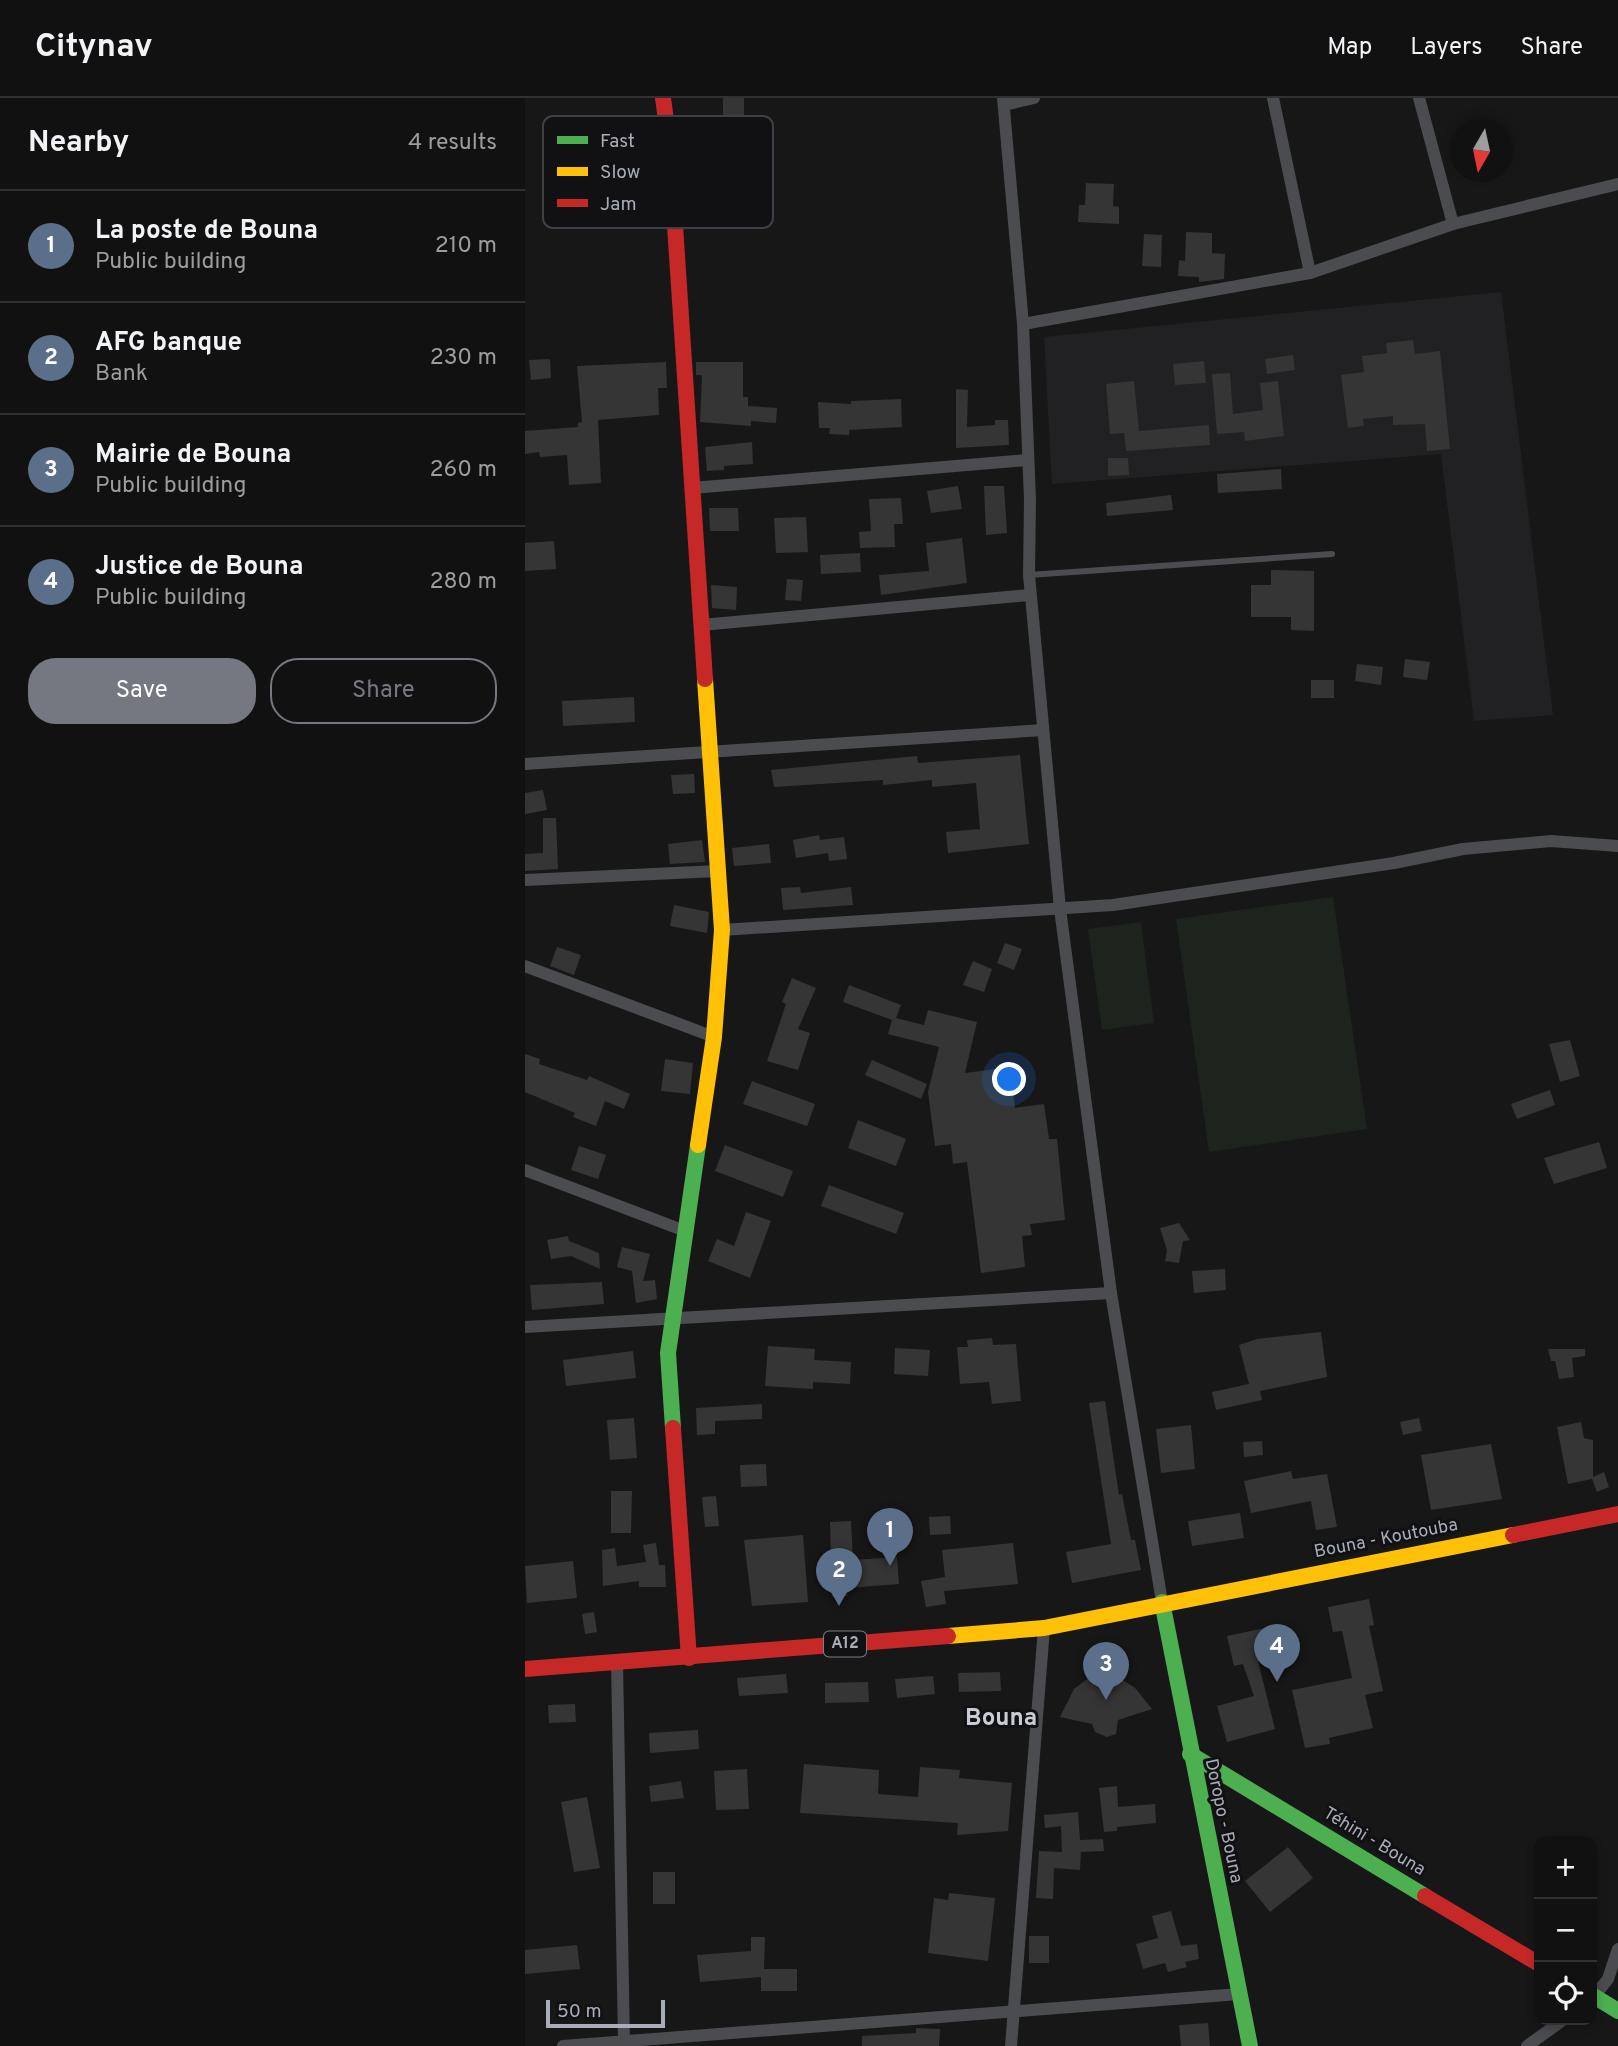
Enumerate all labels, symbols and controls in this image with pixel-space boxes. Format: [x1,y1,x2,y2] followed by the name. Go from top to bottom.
[35,27,153,69] text: Citynav
[1327,33,1372,63] text: Map
[1410,33,1482,63] text: Layers
[1520,33,1583,63] text: Share
[543,116,773,228] legend
[1450,119,1513,182] north arrow
[28,125,129,162] text: Nearby
[408,129,497,158] text: 4 results
[600,130,635,154] text: Fast
[600,161,640,185] text: Slow
[600,193,637,217] text: Jam
[95,215,318,248] text: La poste de Bouna
[46,232,56,261] text: 1
[435,232,497,261] text: 210 m
[95,248,247,277] text: Public building
[95,327,242,360] text: AFG banque
[44,344,58,373] text: 2
[430,344,497,373] text: 230 m
[95,360,148,389] text: Bank
[95,439,291,472] text: Mairie de Bouna
[44,456,58,485] text: 3
[430,456,497,485] text: 260 m
[95,472,247,501] text: Public building
[95,551,304,584] text: Justice de Bouna
[44,568,58,597] text: 4
[429,568,497,597] text: 280 m
[95,584,247,613] text: Public building
[28,658,256,724] button: Save
[270,658,497,724] button: Share
[992,1062,1026,1096] your location
[867,1508,913,1566] pin: 1
[1312,1514,1460,1564] street label: Bouna - Koutouba
[816,1548,862,1606] pin: 2
[1254,1624,1300,1682] pin: 4
[824,1632,866,1656] road number: A12
[1083,1642,1129,1700] pin: 3
[965,1704,1037,1734] district label: Bouna
[1199,1757,1247,1885] street label: Doropo - Bouna
[1319,1802,1429,1882] street label: Téhini - Bouna
[1534,1836,1597,2025] map controls
[1534,1836,1597,1899] button: +
[1534,1899,1597,1962] button: −
[1534,1962,1597,2025] button: locate
[546,1997,665,2029] scale bar
[557,2000,602,2024] text: 50 m

